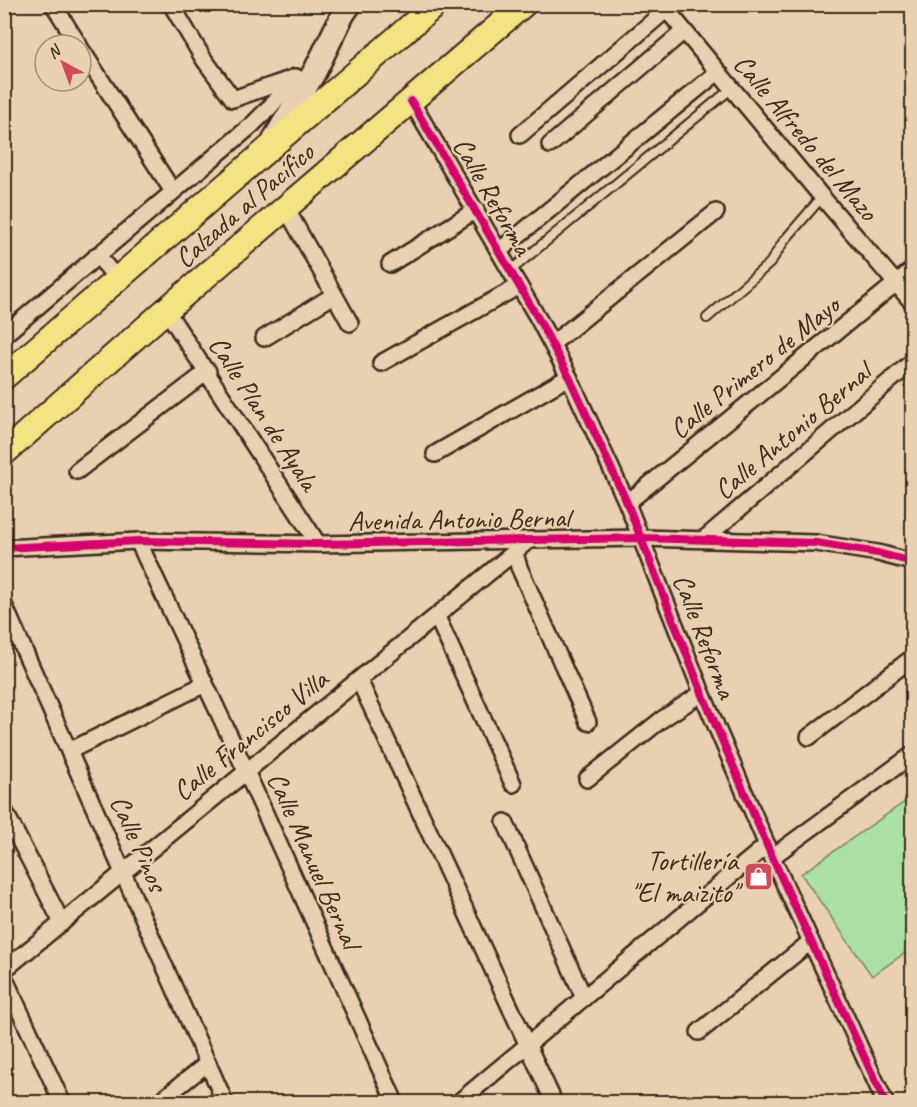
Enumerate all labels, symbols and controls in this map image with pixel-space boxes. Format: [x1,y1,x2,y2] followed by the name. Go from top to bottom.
[33,33,93,93] north arrow
[44,40,66,63] text: N
[726,47,887,229] street label: Calle Alfredo del Mazo
[445,131,542,263] street label: Calle Reforma
[167,133,323,275] street label: Calzada al Pacífico
[662,286,849,446] street label: Calle Primero de Mayo
[201,329,328,499] street label: Calle Plan de Ayala
[706,352,882,507] street label: Calle Antonio Bernal
[348,499,575,538] street label: Avenida Antonio Bernal
[665,569,745,705] street label: Calle Reforma
[165,661,336,808] street label: Calle Francisco Villa
[260,766,371,958] street label: Calle Manuel Bernal
[102,790,177,899] street label: Calle Pinos
[631,843,743,910] place label: Tortillería "El maizito"
[743,860,775,892] shop icon: Tortillería "El maizito"

